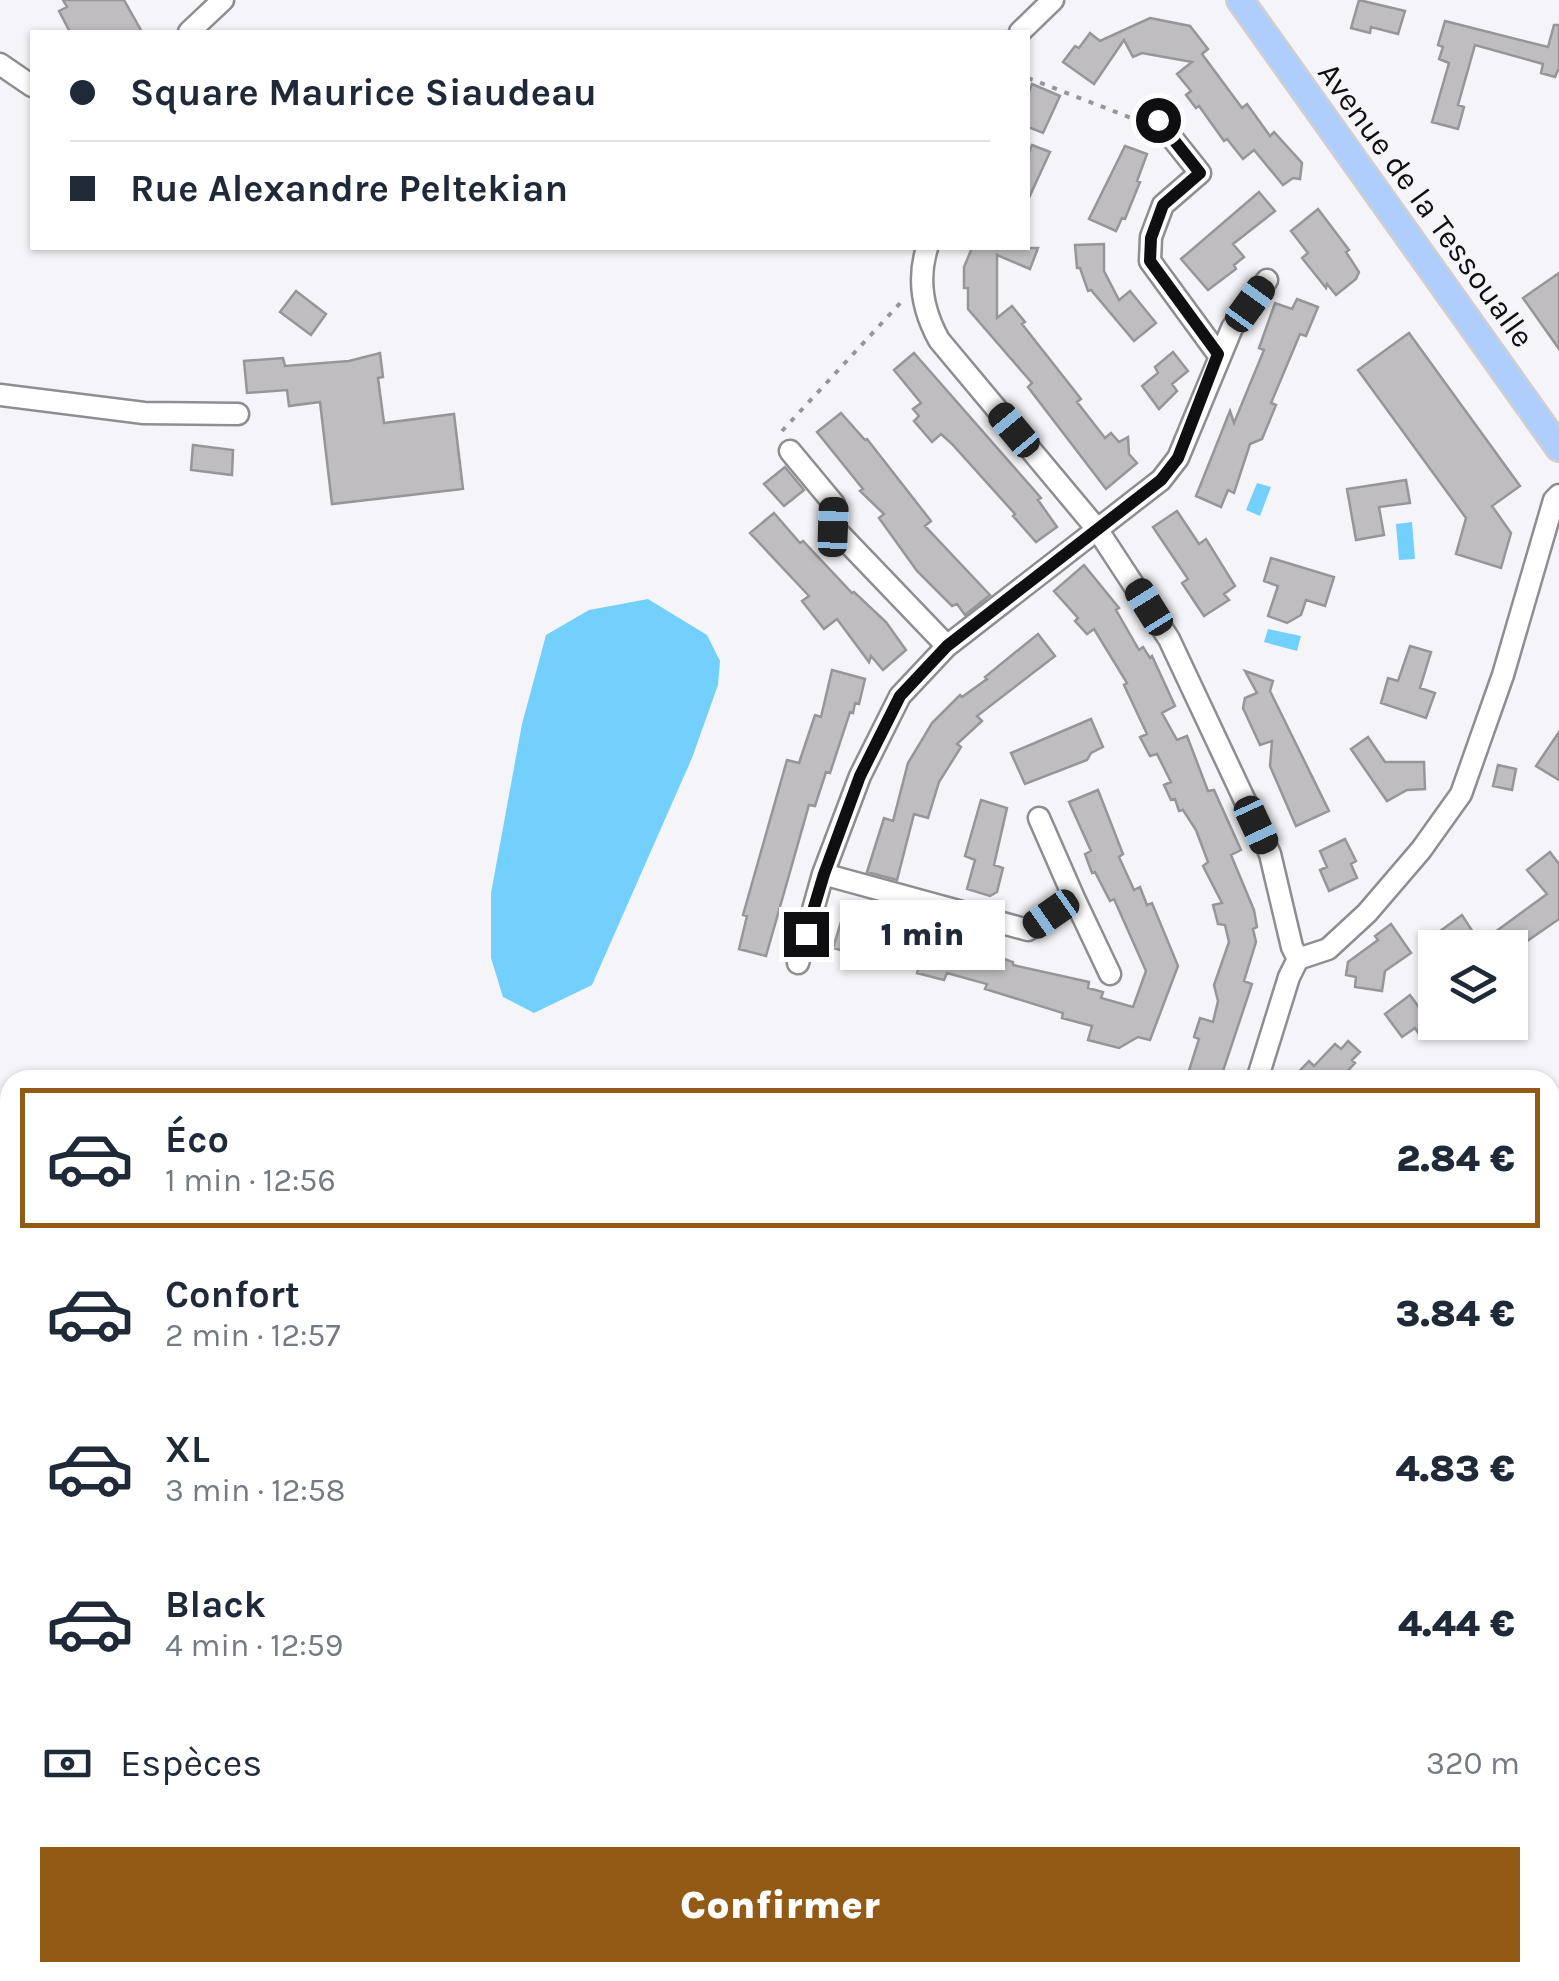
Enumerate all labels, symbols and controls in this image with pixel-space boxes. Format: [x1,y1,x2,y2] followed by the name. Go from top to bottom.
[1310,56,1542,354] street label: Avenue de la Tessoualle
[130,70,597,115] text: Square Maurice Siaudeau
[1136,98,1181,143] route start
[130,166,568,211] text: Rue Alexandre Peltekian
[1220,271,1280,337] car
[983,397,1045,463] car
[817,496,849,558] car
[1120,574,1178,640] car
[1230,791,1282,859] car
[1018,885,1084,943] car
[841,899,1006,969] callout: 1 min
[784,912,829,957] route end
[881,916,964,953] text: 1 min
[1418,930,1528,1040] map controls
[1418,930,1528,1040] button: layers
[45,1113,135,1203] icon: car
[165,1117,229,1162] text: Éco
[1396,1136,1515,1181] text: 2.84 €
[165,1162,336,1199] text: 1 min · 12:56
[45,1268,135,1358] icon: car
[165,1272,300,1317] text: Confort
[1395,1291,1515,1336] text: 3.84 €
[165,1317,340,1354] text: 2 min · 12:57
[45,1423,135,1513] icon: car
[165,1427,210,1472] text: XL
[1395,1446,1515,1491] text: 4.83 €
[165,1472,345,1509] text: 3 min · 12:58
[45,1578,135,1668] icon: car
[165,1582,266,1627] text: Black
[1398,1601,1515,1646] text: 4.44 €
[165,1627,343,1664] text: 4 min · 12:59
[40,1736,95,1791] icon: cash
[120,1741,262,1786] text: Espèces
[1426,1745,1520,1782] text: 320 m
[40,1847,1520,1962] button: Confirmer

